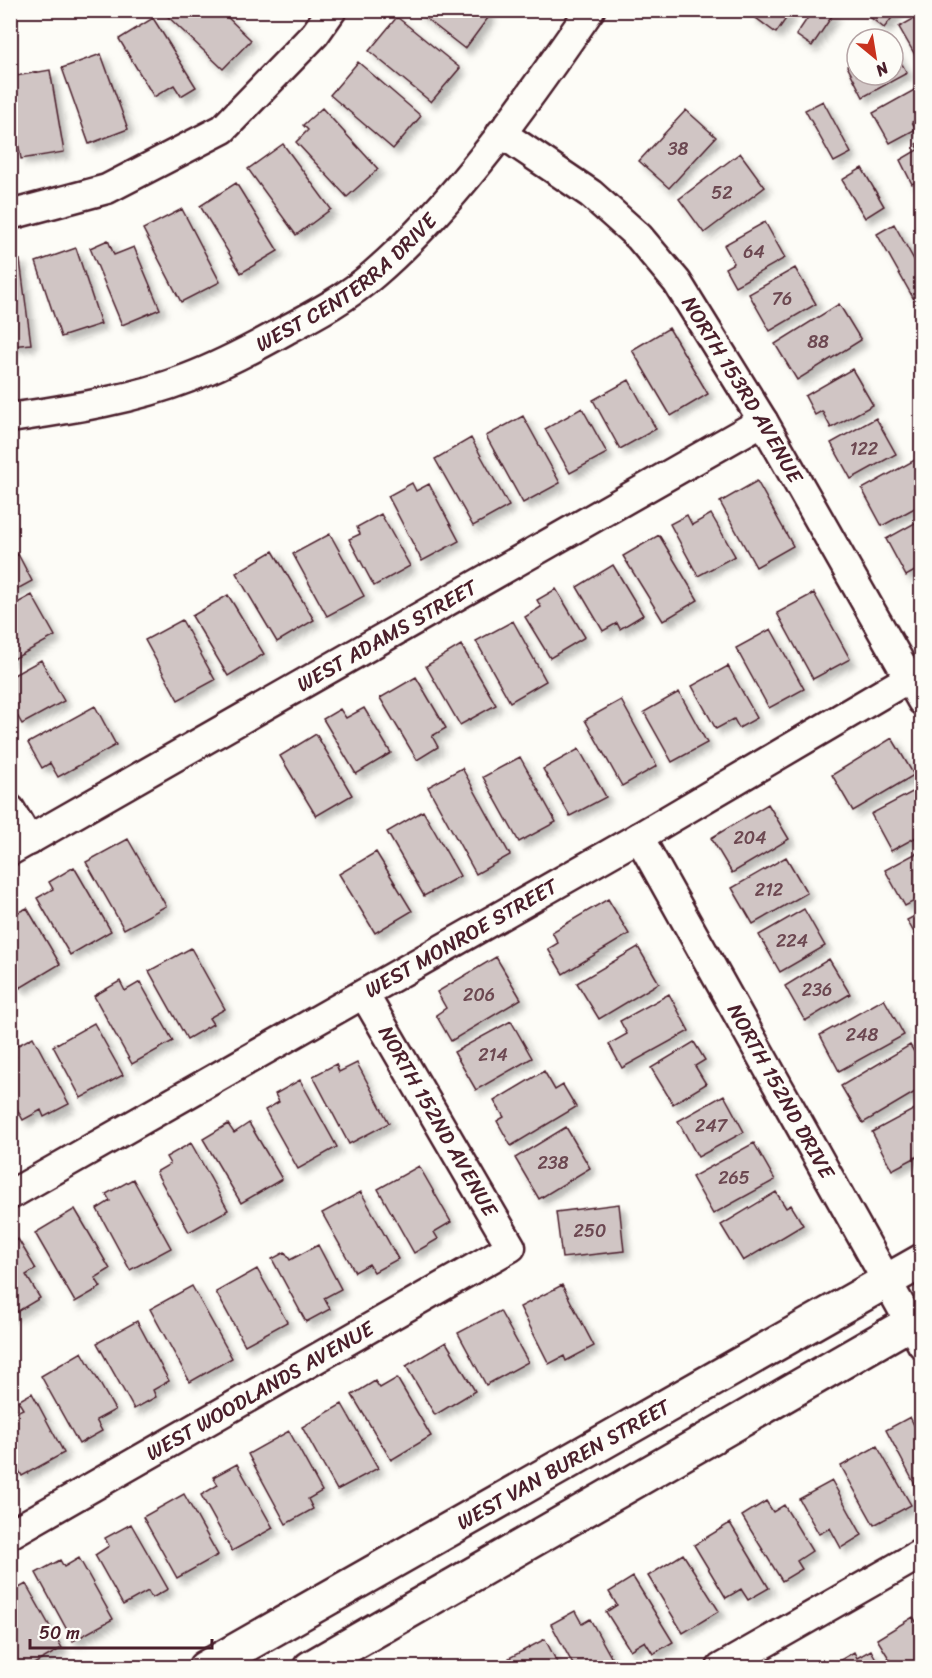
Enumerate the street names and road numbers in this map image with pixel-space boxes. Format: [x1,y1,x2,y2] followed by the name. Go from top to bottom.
[248,203,447,362] street label: WEST CENTERRA DRIVE
[671,288,814,492] street label: NORTH 153RD AVENUE
[289,568,486,703] street label: WEST ADAMS STREET
[357,867,566,1009] street label: WEST MONROE STREET
[716,996,846,1187] street label: NORTH 152ND DRIVE
[368,1018,509,1225] street label: NORTH 152ND AVENUE
[138,1309,383,1472] street label: WEST WOODLANDS AVENUE
[449,1388,679,1541] street label: WEST VAN BUREN STREET

